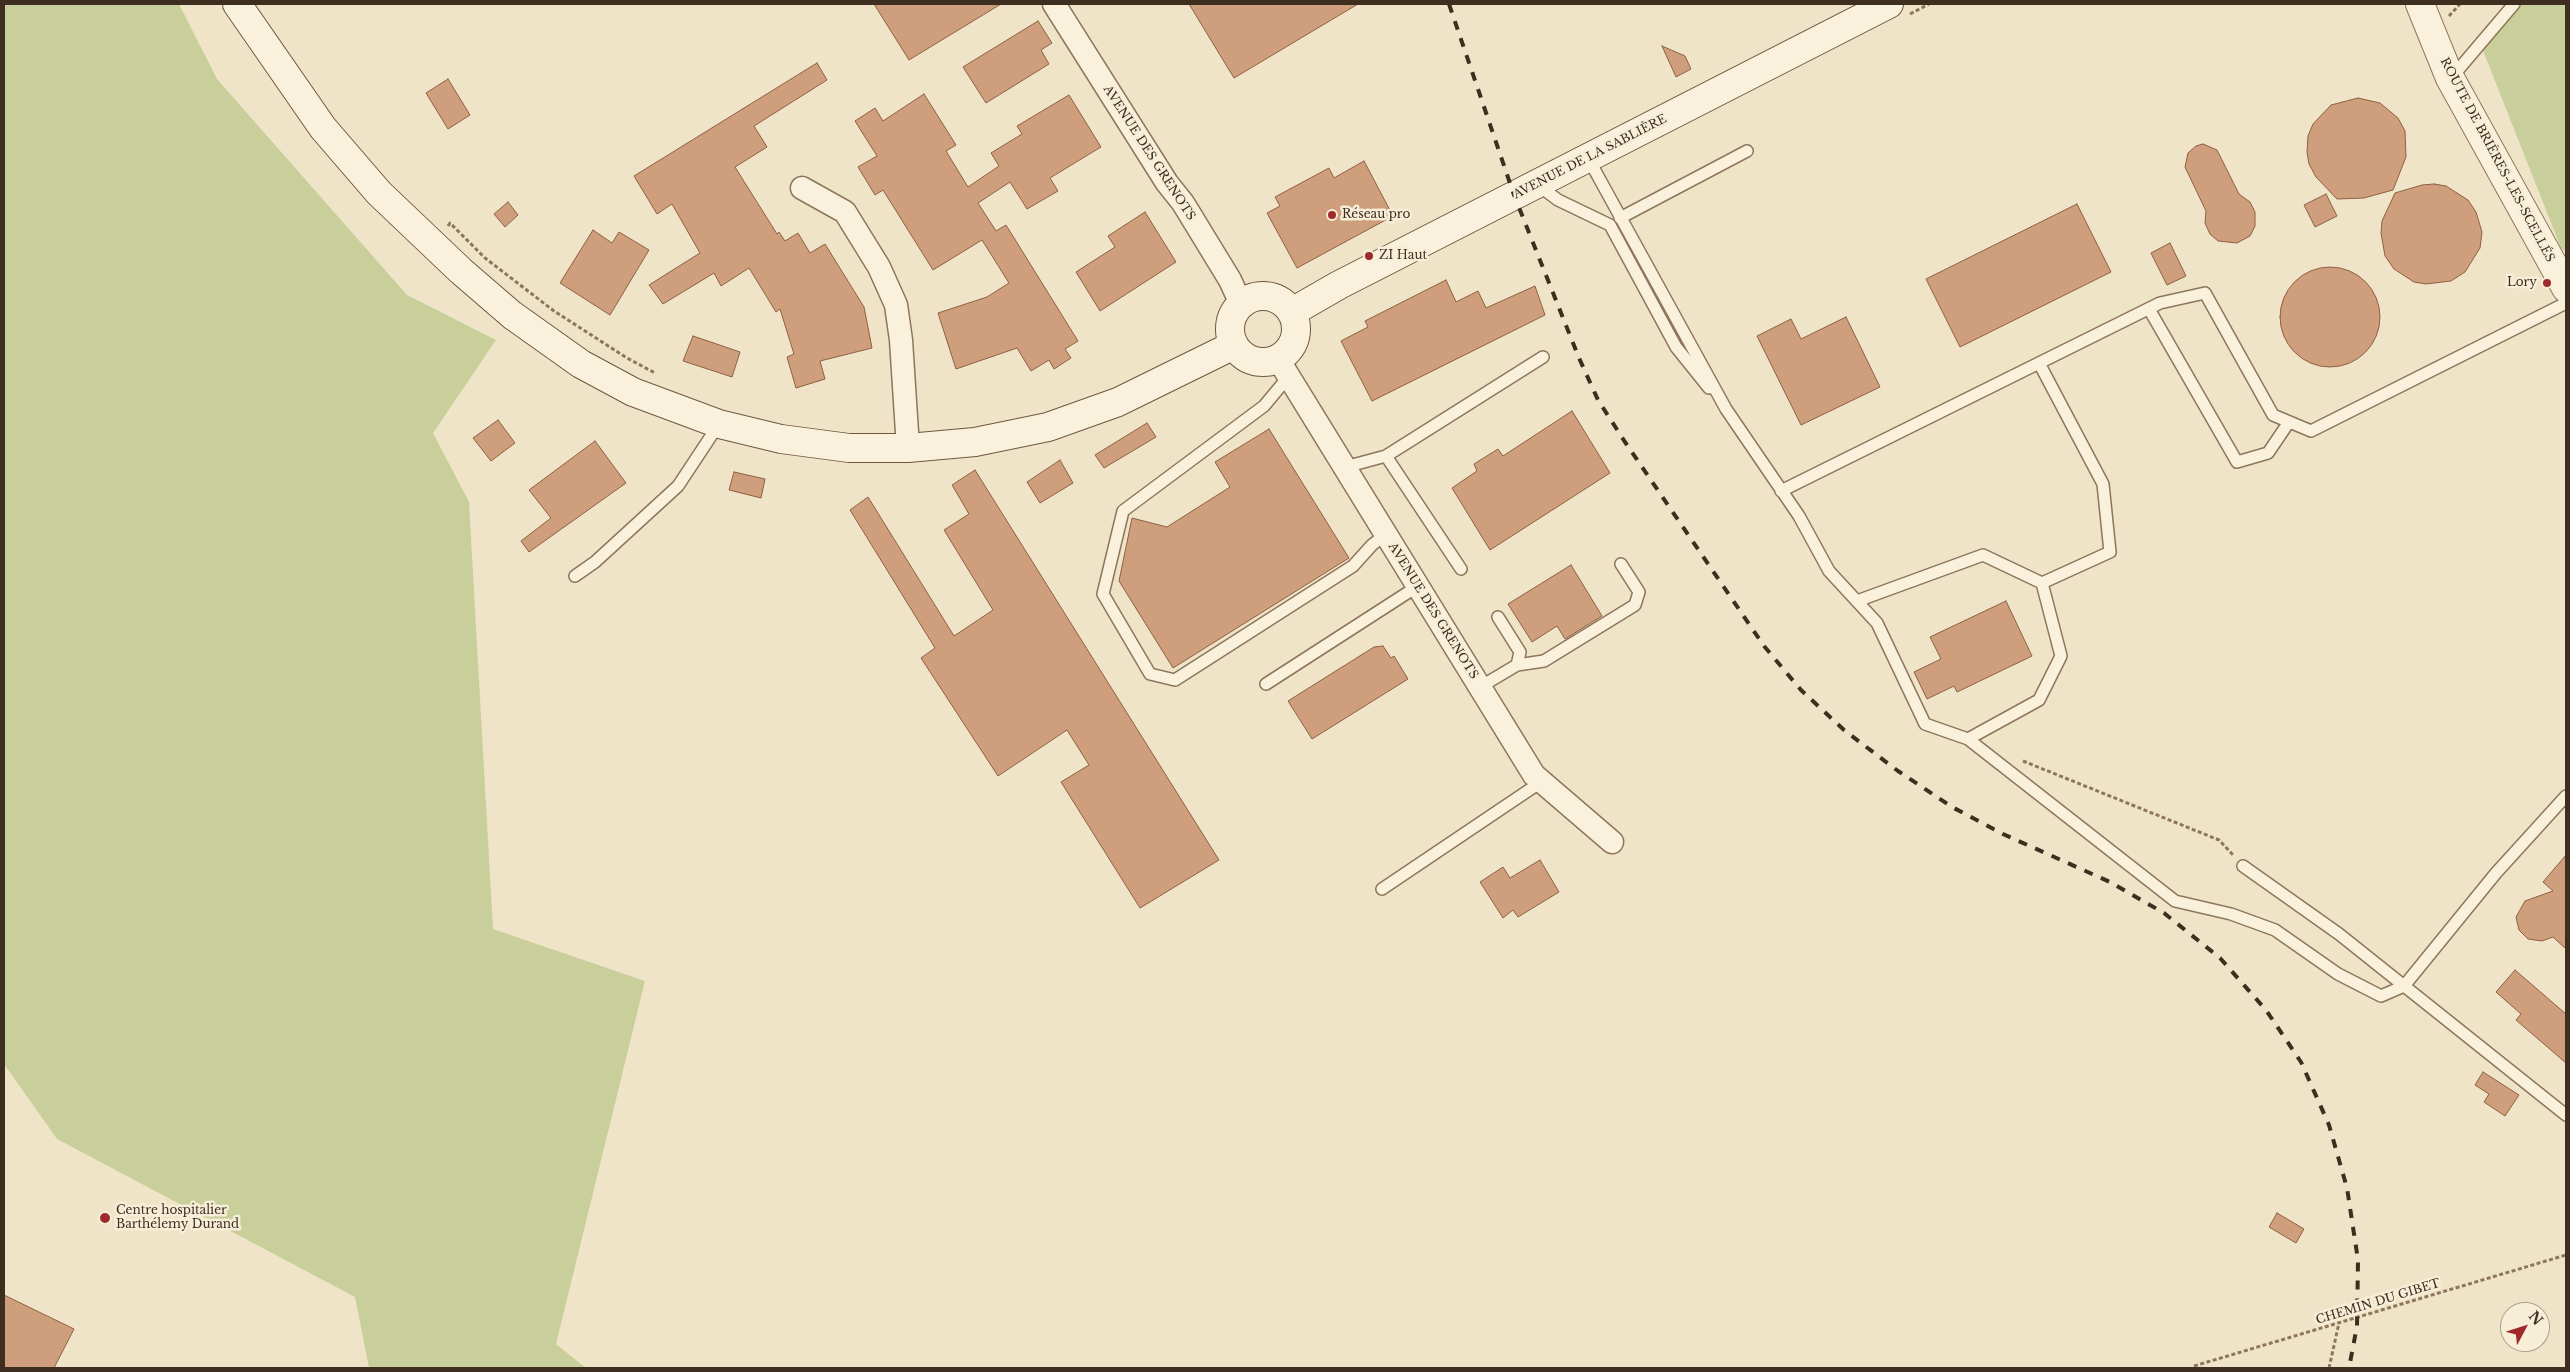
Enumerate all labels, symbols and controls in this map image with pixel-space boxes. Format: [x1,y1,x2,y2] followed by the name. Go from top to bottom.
[2437,55,2557,265] street label: ROUTE DE BRIÈRES-LES-SCELLÉS
[1100,83,1198,223] street label: AVENUE DES GRENOTS
[1511,112,1669,202] street label: AVENUE DE LA SABLIÈRE
[1342,208,1410,222] place label: Réseau pro
[1326,209,1338,221] marker: Réseau pro
[1379,249,1427,263] place label: ZI Haut
[1363,250,1375,262] marker: ZI Haut
[2507,276,2537,290] place label: Lory
[2541,277,2553,289] marker: Lory
[1385,540,1481,682] street label: AVENUE DES GRENOTS
[116,1204,239,1232] place label: Centre hospitalier Barthélemy Durand
[98,1211,112,1225] marker: Centre hospitalier Barthélemy Durand
[2314,1276,2442,1328] street label: CHEMIN DU GIBET
[2500,1302,2550,1352] north arrow
[2525,1307,2547,1329] text: N

